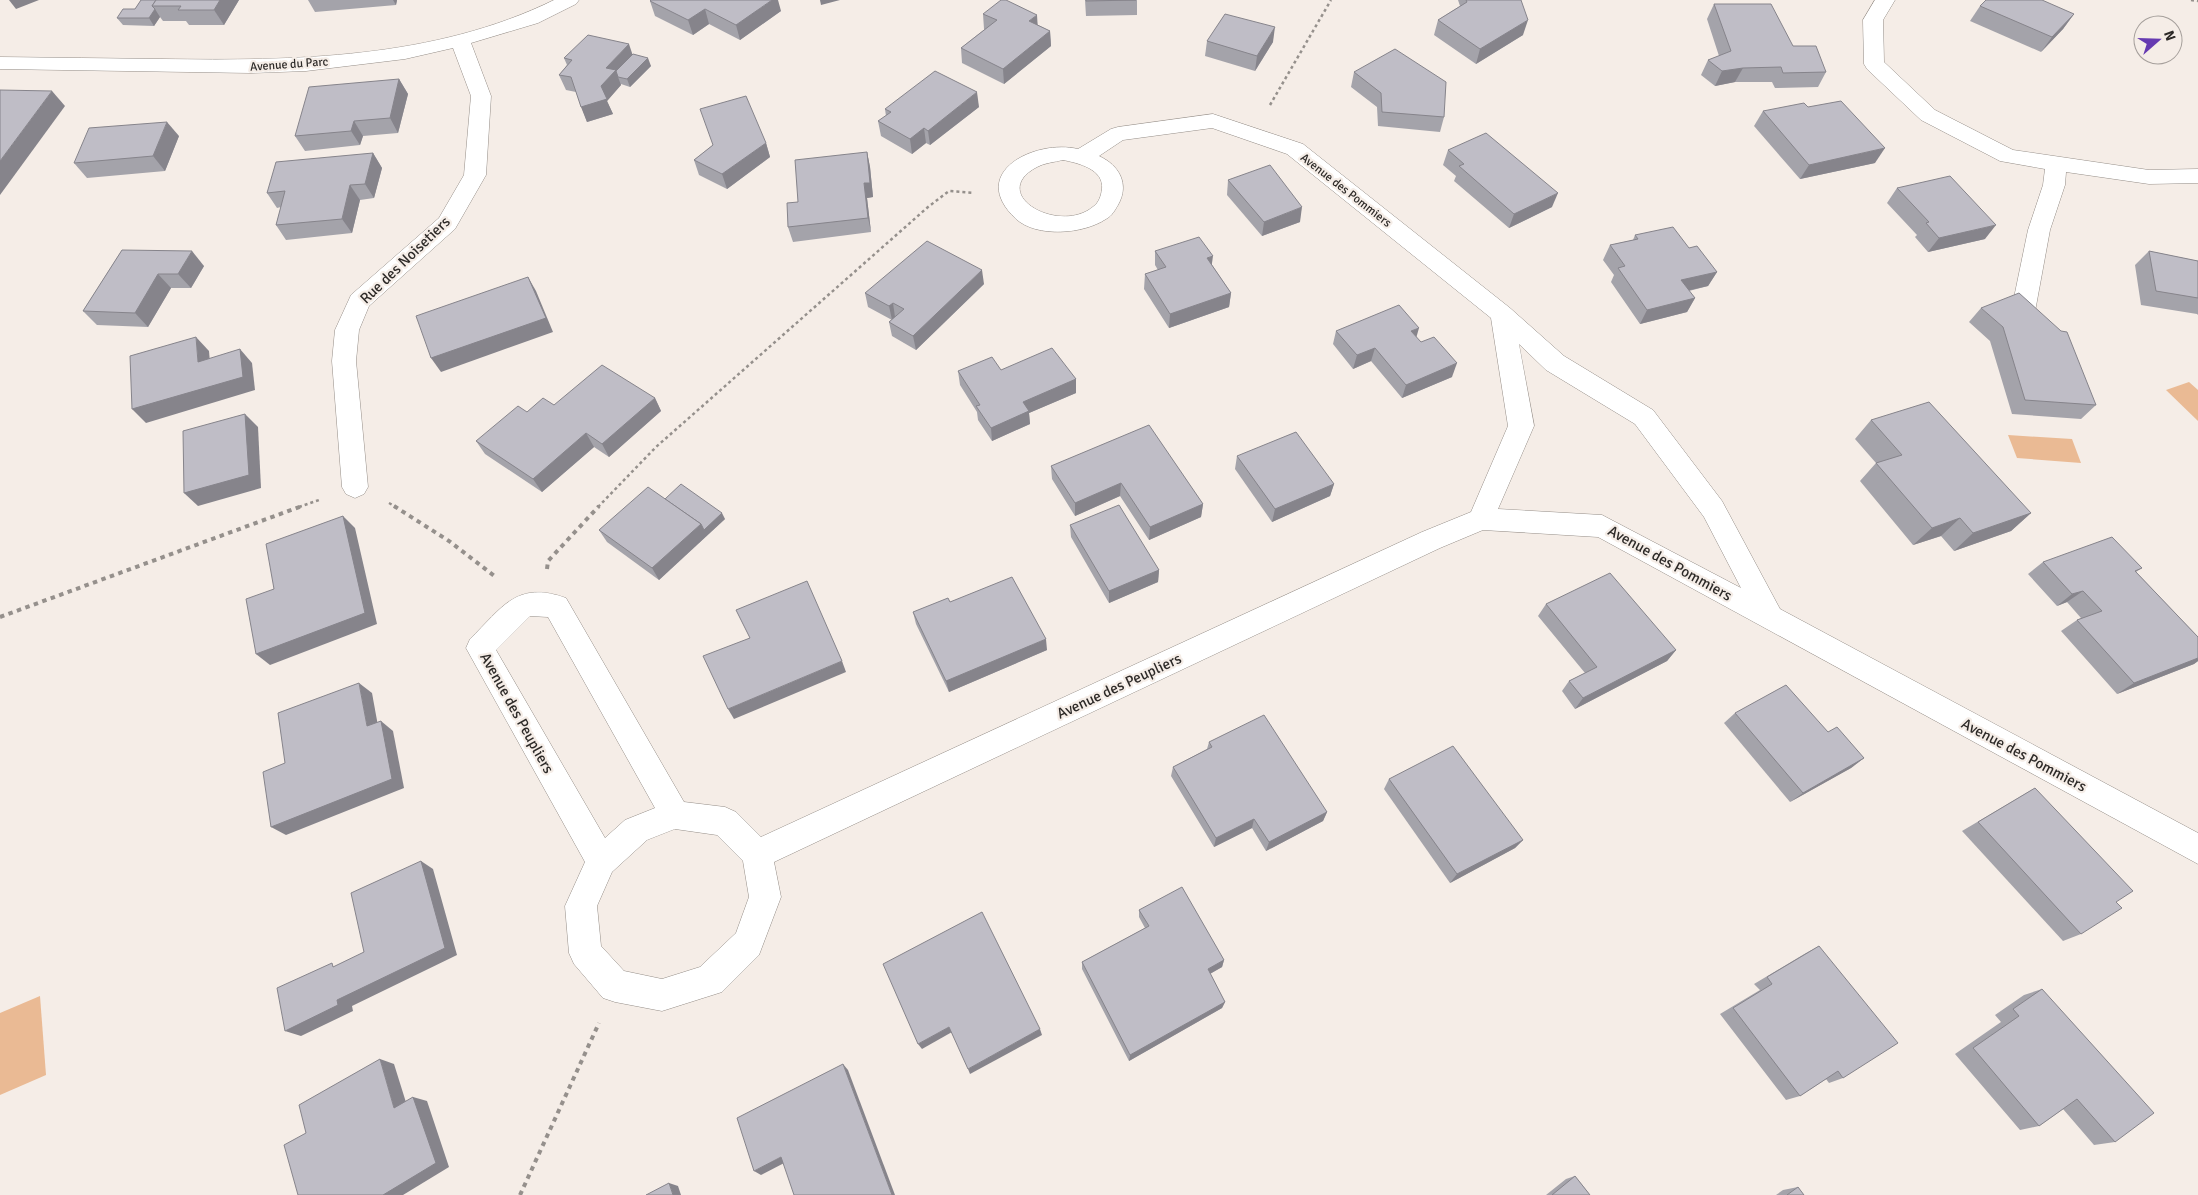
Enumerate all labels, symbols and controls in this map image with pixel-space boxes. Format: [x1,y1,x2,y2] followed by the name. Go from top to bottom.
[2133,15,2183,65] north arrow
[2160,28,2179,43] text: N
[249,54,329,75] street label: Avenue du Parc
[1297,150,1394,231] street label: Avenue des Pommiers
[356,212,454,308] street label: Rue des Noisetiers
[1605,521,1736,605] street label: Avenue des Pommiers
[476,649,558,777] street label: Avenue des Peupliers
[1054,649,1185,723] street label: Avenue des Peupliers
[1958,714,2090,796] street label: Avenue des Pommiers

